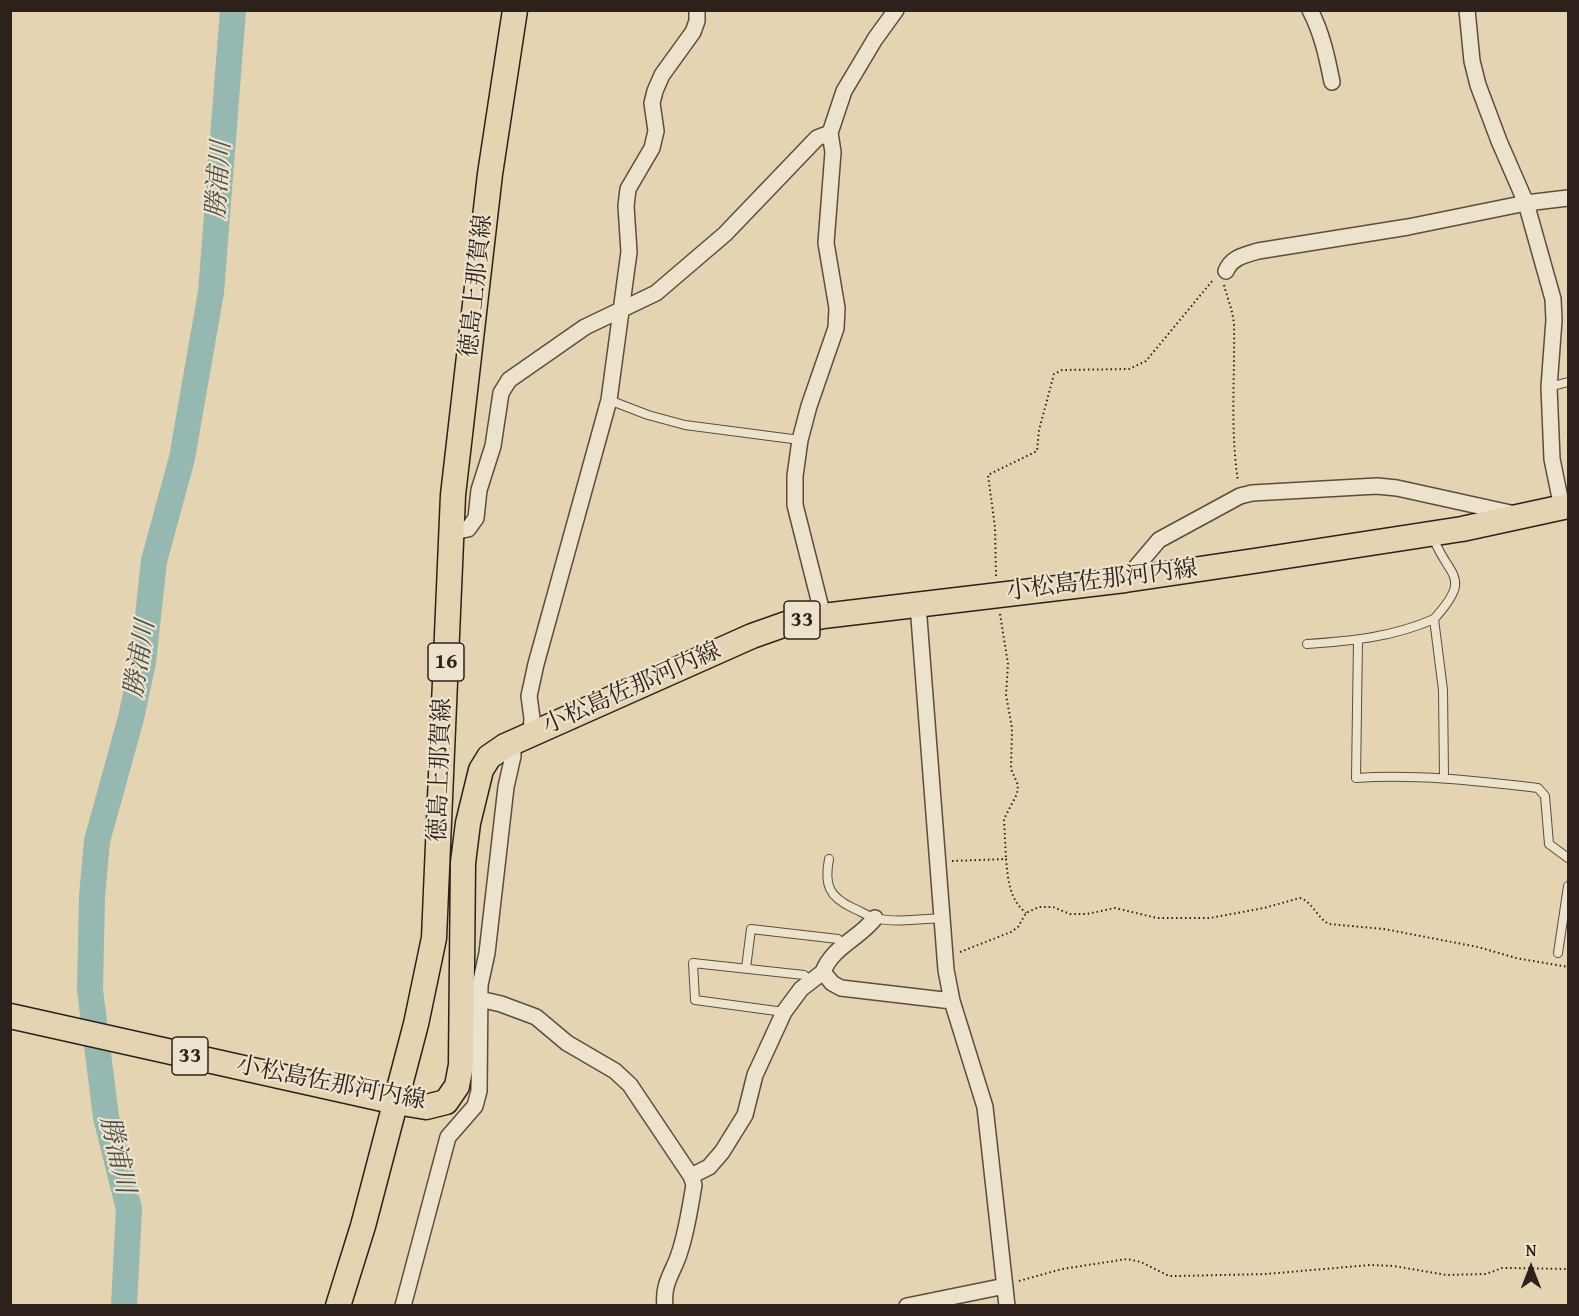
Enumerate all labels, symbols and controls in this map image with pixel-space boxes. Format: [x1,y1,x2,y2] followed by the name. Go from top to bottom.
[202,140,238,220] water label: 勝浦川
[455,213,499,359] street label: 徳島上那賀線
[1005,555,1199,607] street label: 小松島佐那河内線
[784,601,820,639] road number: 33
[119,618,163,700] water label: 勝浦川
[538,637,726,741] street label: 小松島佐那河内線
[428,643,464,681] road number: 16
[424,698,458,842] street label: 徳島上那賀線
[172,1037,208,1075] road number: 33
[234,1052,428,1116] street label: 小松島佐那河内線
[92,1113,140,1197] water label: 勝浦川
[1501,1238,1561,1298] north arrow
[1526,1238,1536,1262] text: N

